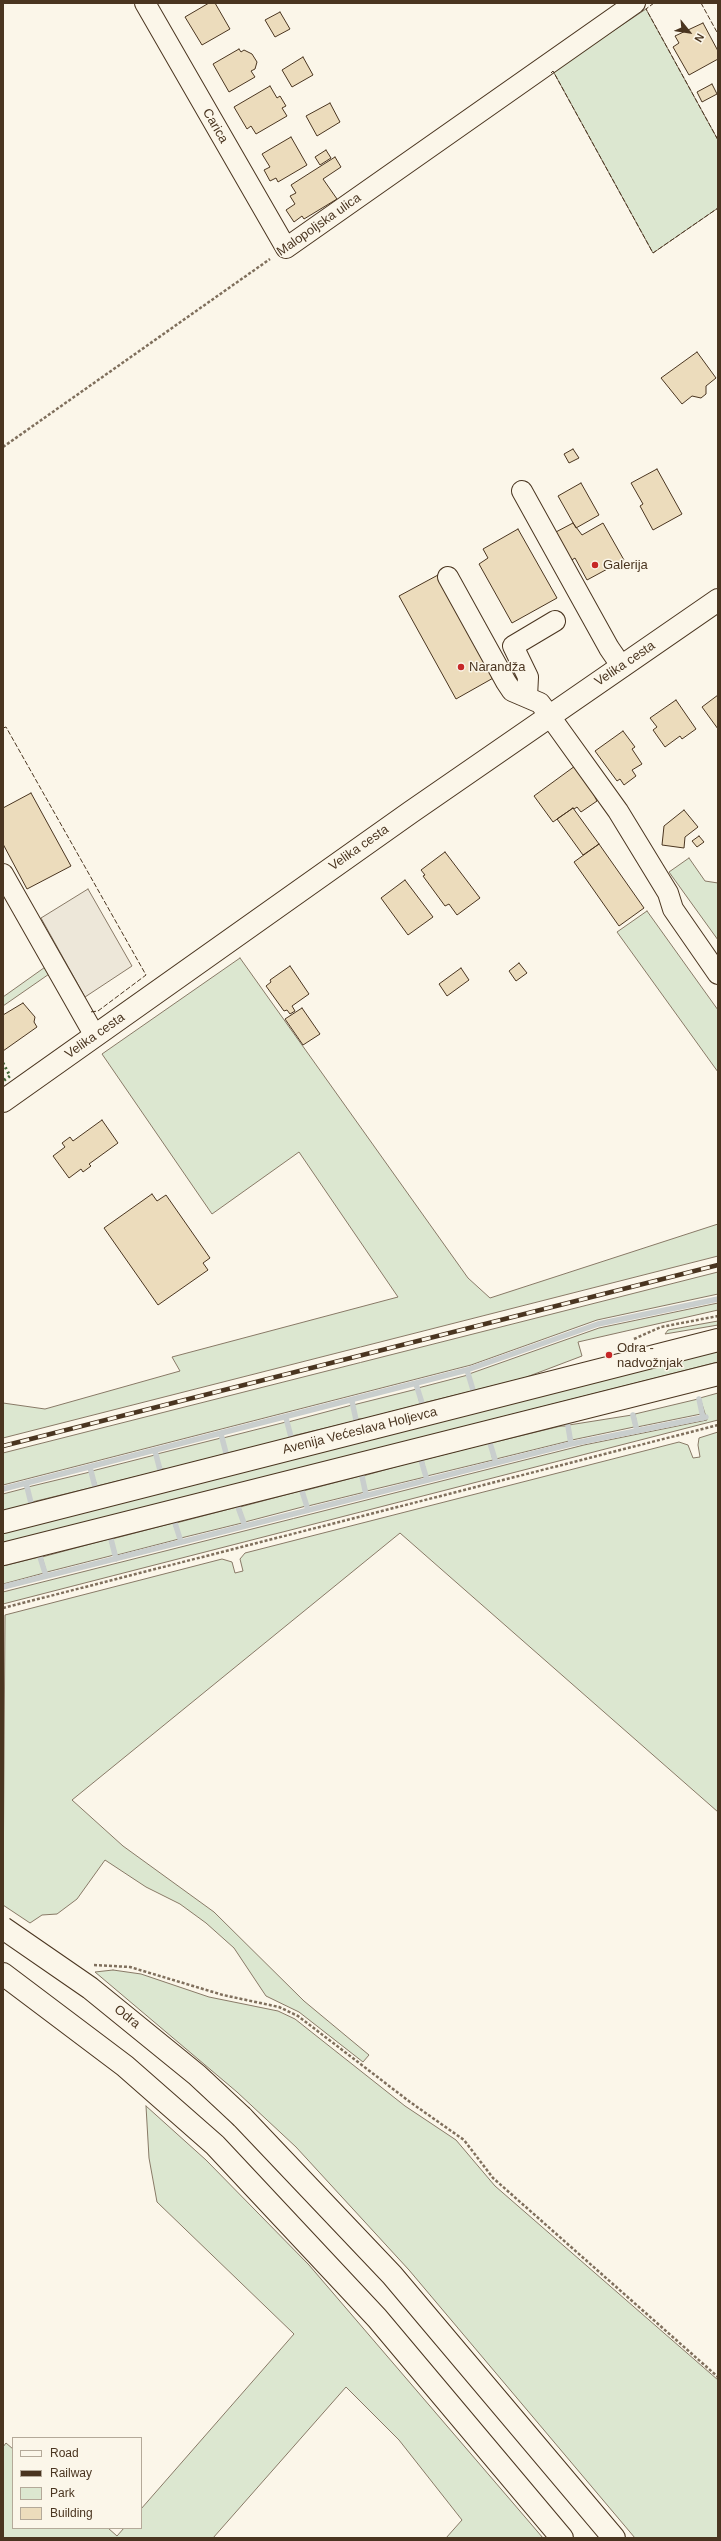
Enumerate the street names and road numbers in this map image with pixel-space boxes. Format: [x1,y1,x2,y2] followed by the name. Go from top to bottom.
[199,106,231,146] street label: Carica
[274,190,364,260] street label: Malopoljska ulica
[592,638,658,690] street label: Velika cesta
[326,822,392,874] street label: Velika cesta
[62,1010,128,1062] street label: Velika cesta
[281,1404,439,1458] street label: Avenija Većeslava Holjevca
[111,2002,143,2032] street label: Odra

